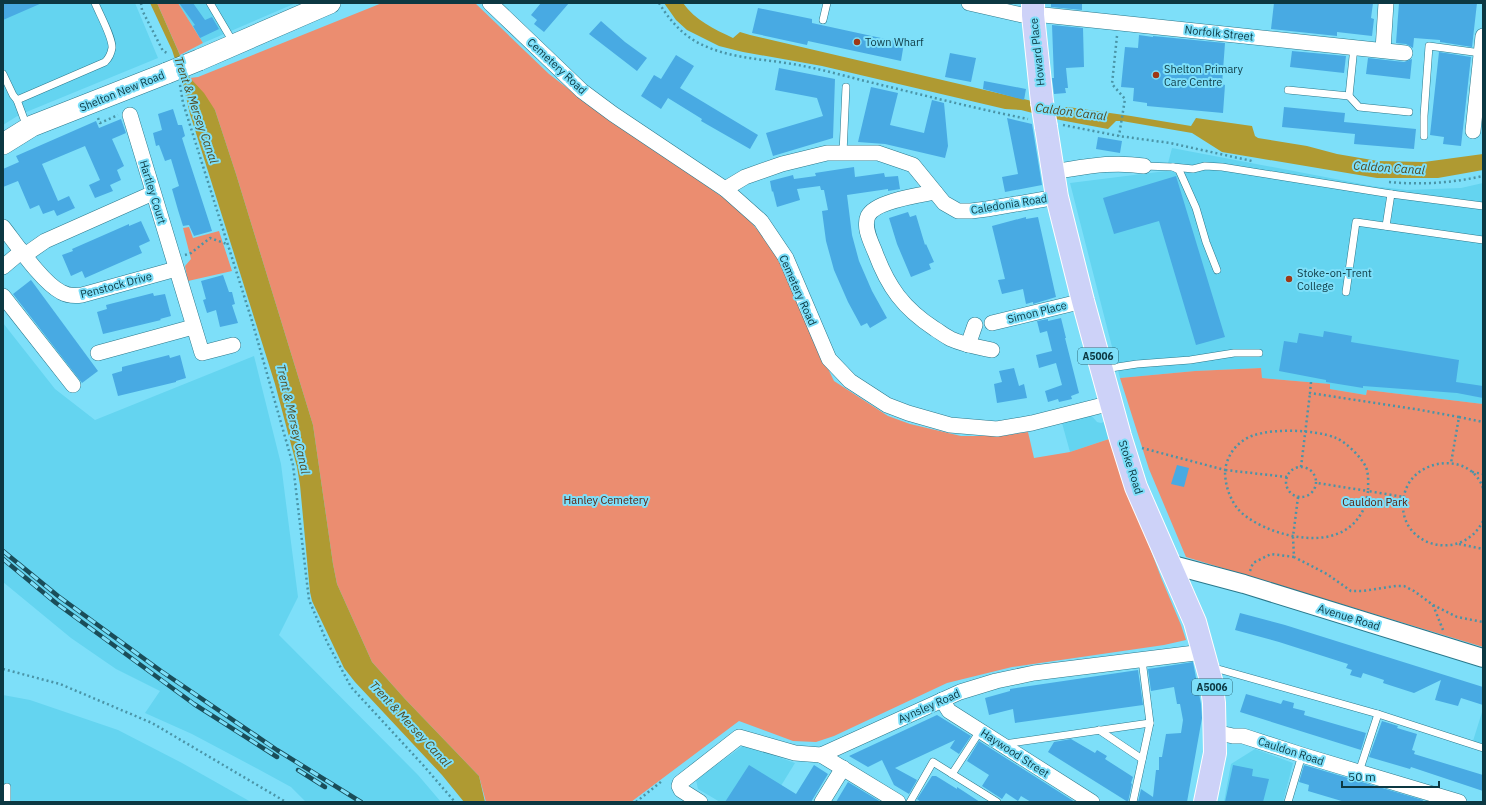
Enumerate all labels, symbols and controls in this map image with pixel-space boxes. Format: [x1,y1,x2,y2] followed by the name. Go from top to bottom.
[1026,17,1048,87] street label: Howard Place
[1184,22,1254,44] street label: Norfolk Street
[524,35,590,97] street label: Cemetery Road
[865,35,924,49] place label: Town Wharf
[852,37,862,47] marker: Town Wharf
[171,54,222,166] water label: Trent & Mersey Canal
[1164,62,1243,89] place label: Shelton Primary Care Centre
[77,68,167,114] street label: Shelton New Road
[1151,70,1161,80] marker: Shelton Primary Care Centre
[1035,100,1108,123] water label: Caldon Canal
[137,158,169,226] street label: Hartley Court
[1353,158,1426,178] water label: Caldon Canal
[970,191,1048,217] street label: Caledonia Road
[776,252,820,328] street label: Cemetery Road
[1297,266,1372,293] place label: Stoke-on-Trent College
[79,269,153,301] street label: Penstock Drive
[1284,274,1294,284] marker: Stoke-on-Trent College
[1006,298,1068,326] street label: Simon Place
[1078,348,1118,364] road number: A5006
[274,363,314,476] water label: Trent & Mersey Canal
[1116,438,1146,496] street label: Stoke Road
[564,493,649,507] park label: Hanley Cemetery
[1342,495,1408,509] park label: Cauldon Park
[1316,601,1382,633] street label: Avenue Road
[367,678,455,770] water label: Trent & Mersey Canal
[1192,679,1232,695] road number: A5006
[896,686,962,726] street label: Aynsley Road
[978,726,1052,780] street label: Haywood Street
[1256,734,1326,768] street label: Cauldon Road
[1342,763,1439,789] scale bar
[1348,769,1376,784] text: 50 m

